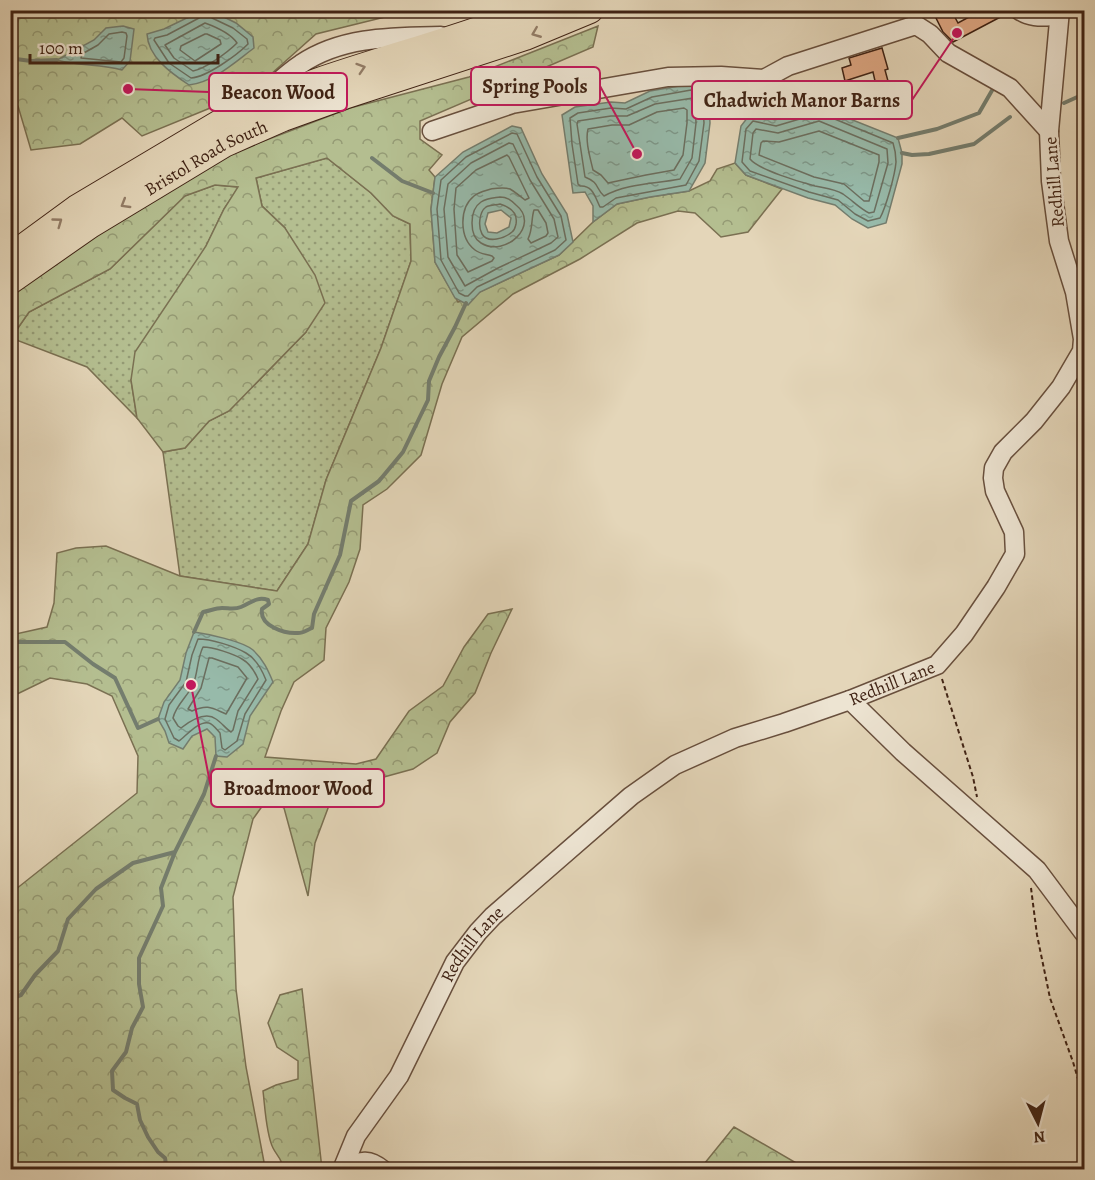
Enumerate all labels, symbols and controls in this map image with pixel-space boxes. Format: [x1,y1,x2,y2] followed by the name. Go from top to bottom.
[531,26,542,38] one-way arrow
[30,27,218,65] scale bar
[39,36,83,60] text: 100 m
[355,62,366,75] one-way arrow
[471,67,600,105] callout: Spring Pools
[209,73,347,111] callout: Beacon Wood
[482,73,588,100] text: Spring Pools
[221,79,335,106] text: Beacon Wood
[692,81,912,119] callout: Chadwich Manor Barns
[704,87,900,114] text: Chadwich Manor Barns
[140,114,272,201] street label: Bristol Road South
[1038,136,1070,228] street label: Redhill Lane
[121,197,131,209] one-way arrow
[51,219,62,230] one-way arrow
[845,655,938,711] street label: Redhill Lane
[211,769,384,807] callout: Broadmoor Wood
[223,775,373,802] text: Broadmoor Wood
[435,900,508,986] street label: Redhill Lane
[1008,1093,1068,1153] north arrow
[1032,1125,1046,1149] text: N

